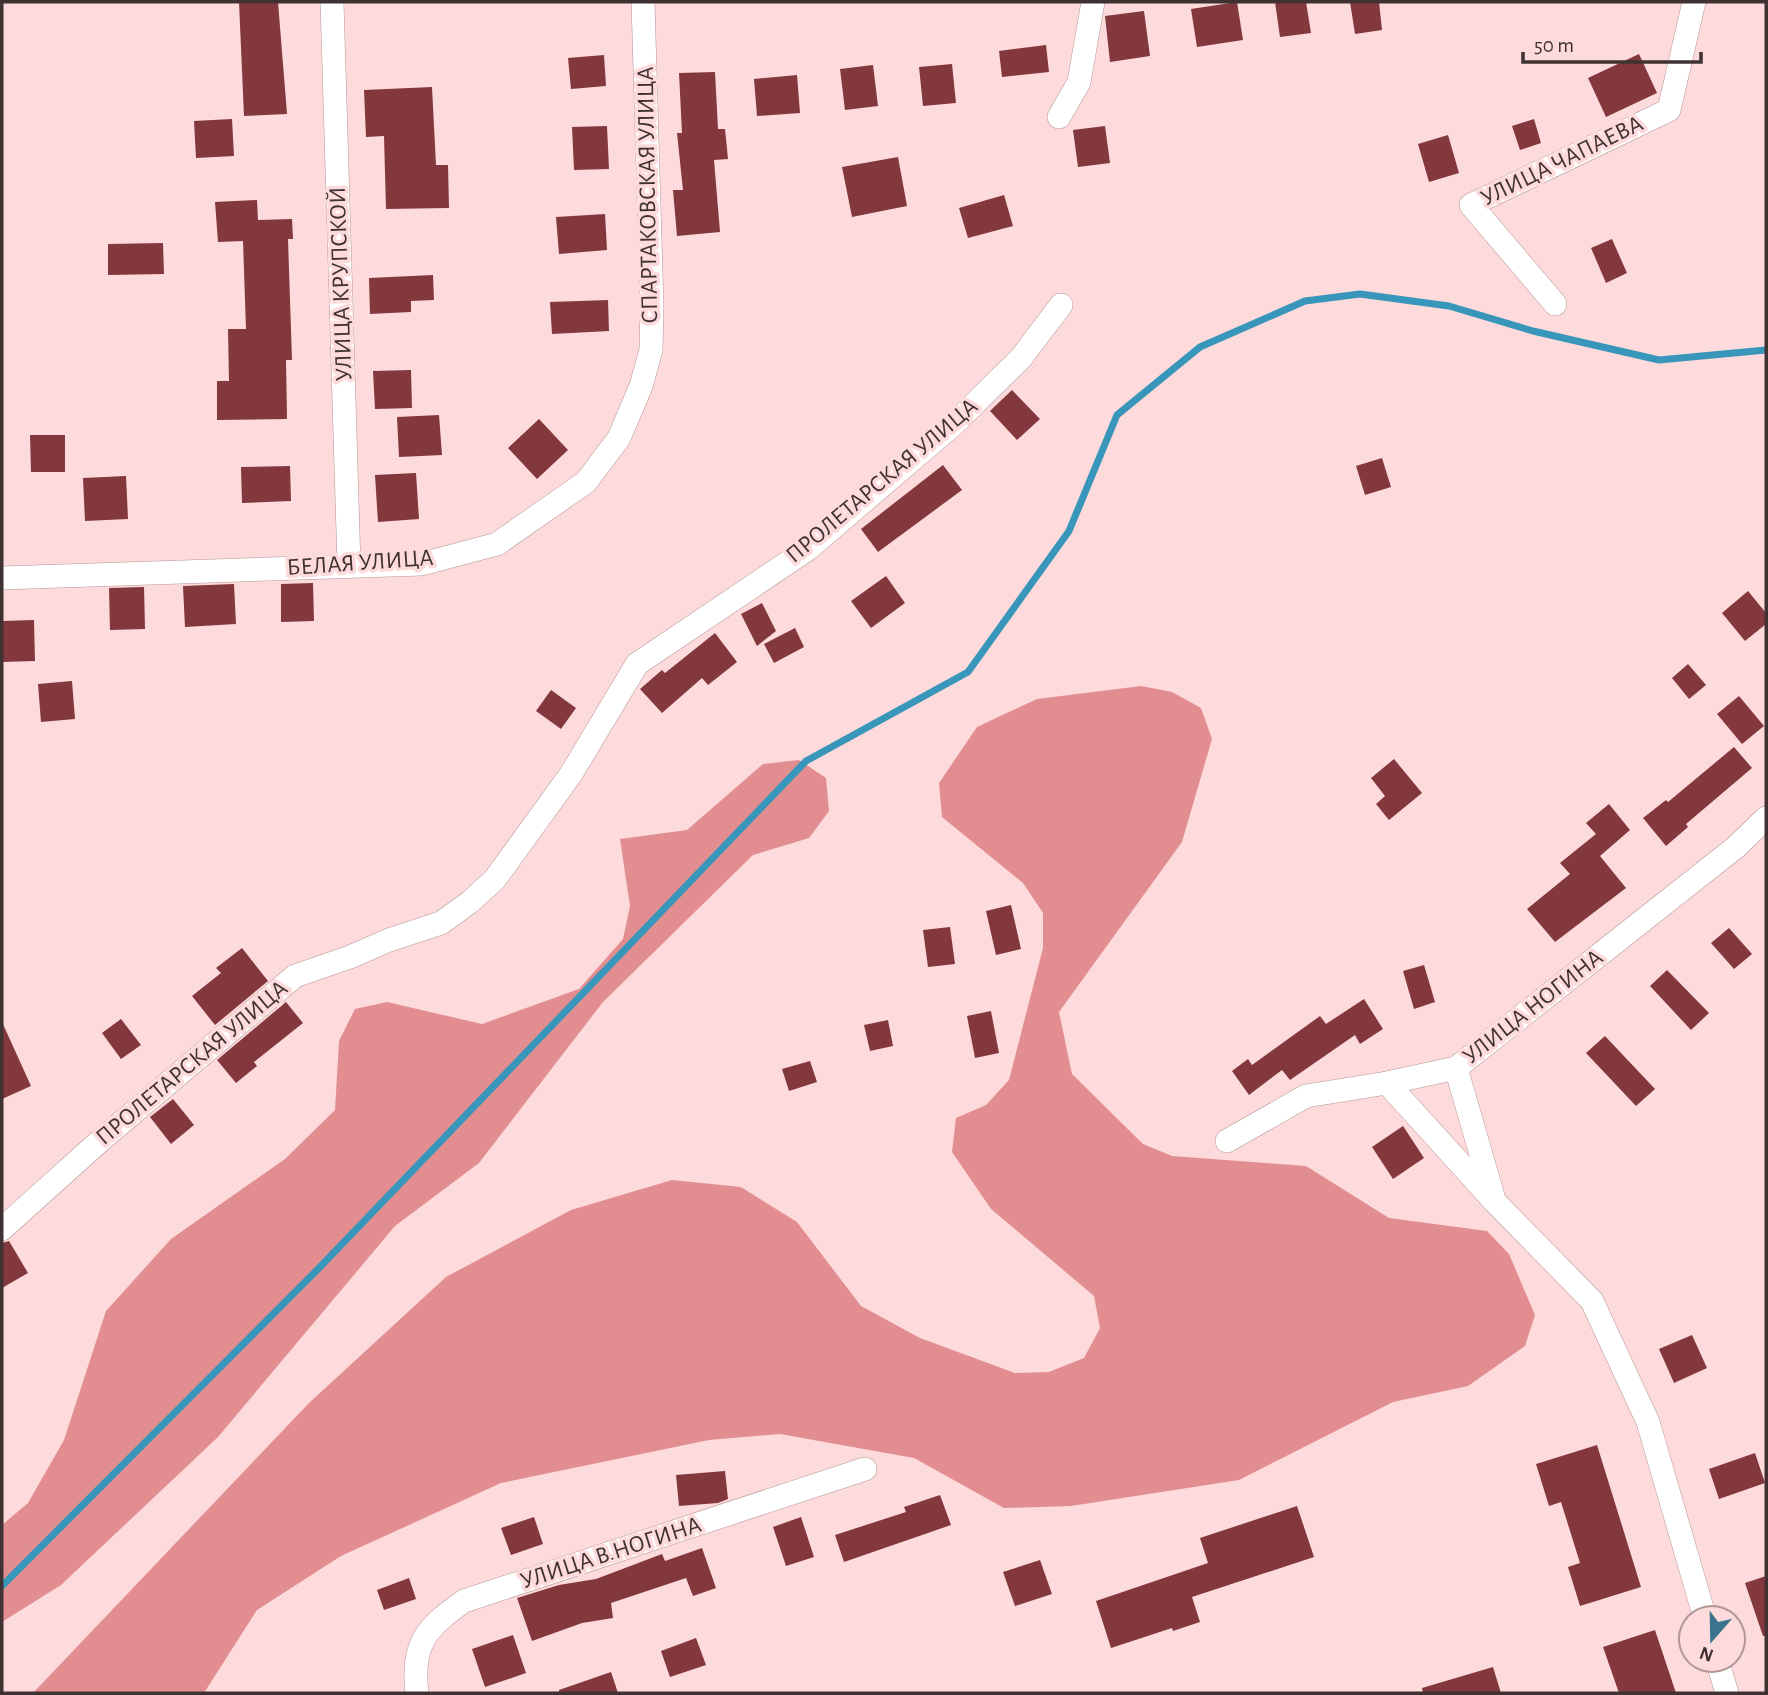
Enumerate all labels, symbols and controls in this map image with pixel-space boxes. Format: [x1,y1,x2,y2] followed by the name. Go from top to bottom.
[1523,21,1702,65] scale bar
[1534,35,1574,56] text: 50 m
[634,66,662,324] street label: СПАРТАКОВСКАЯ УЛИЦА
[1477,111,1647,211] street label: УЛИЦА ЧАПАЕВА
[326,186,356,382] street label: УЛИЦА КРУПСКОЙ
[782,394,982,568] street label: ПРОЛЕТАРСКАЯ УЛИЦА
[286,546,434,580] street label: БЕЛАЯ УЛИЦА
[1458,945,1608,1069] street label: УЛИЦА НОГИНА
[92,976,292,1150] street label: ПРОЛЕТАРСКАЯ УЛИЦА
[518,1512,704,1594] street label: УЛИЦА В.НОГИНА
[1677,1604,1747,1674] north arrow
[1697,1642,1716,1665] text: N

